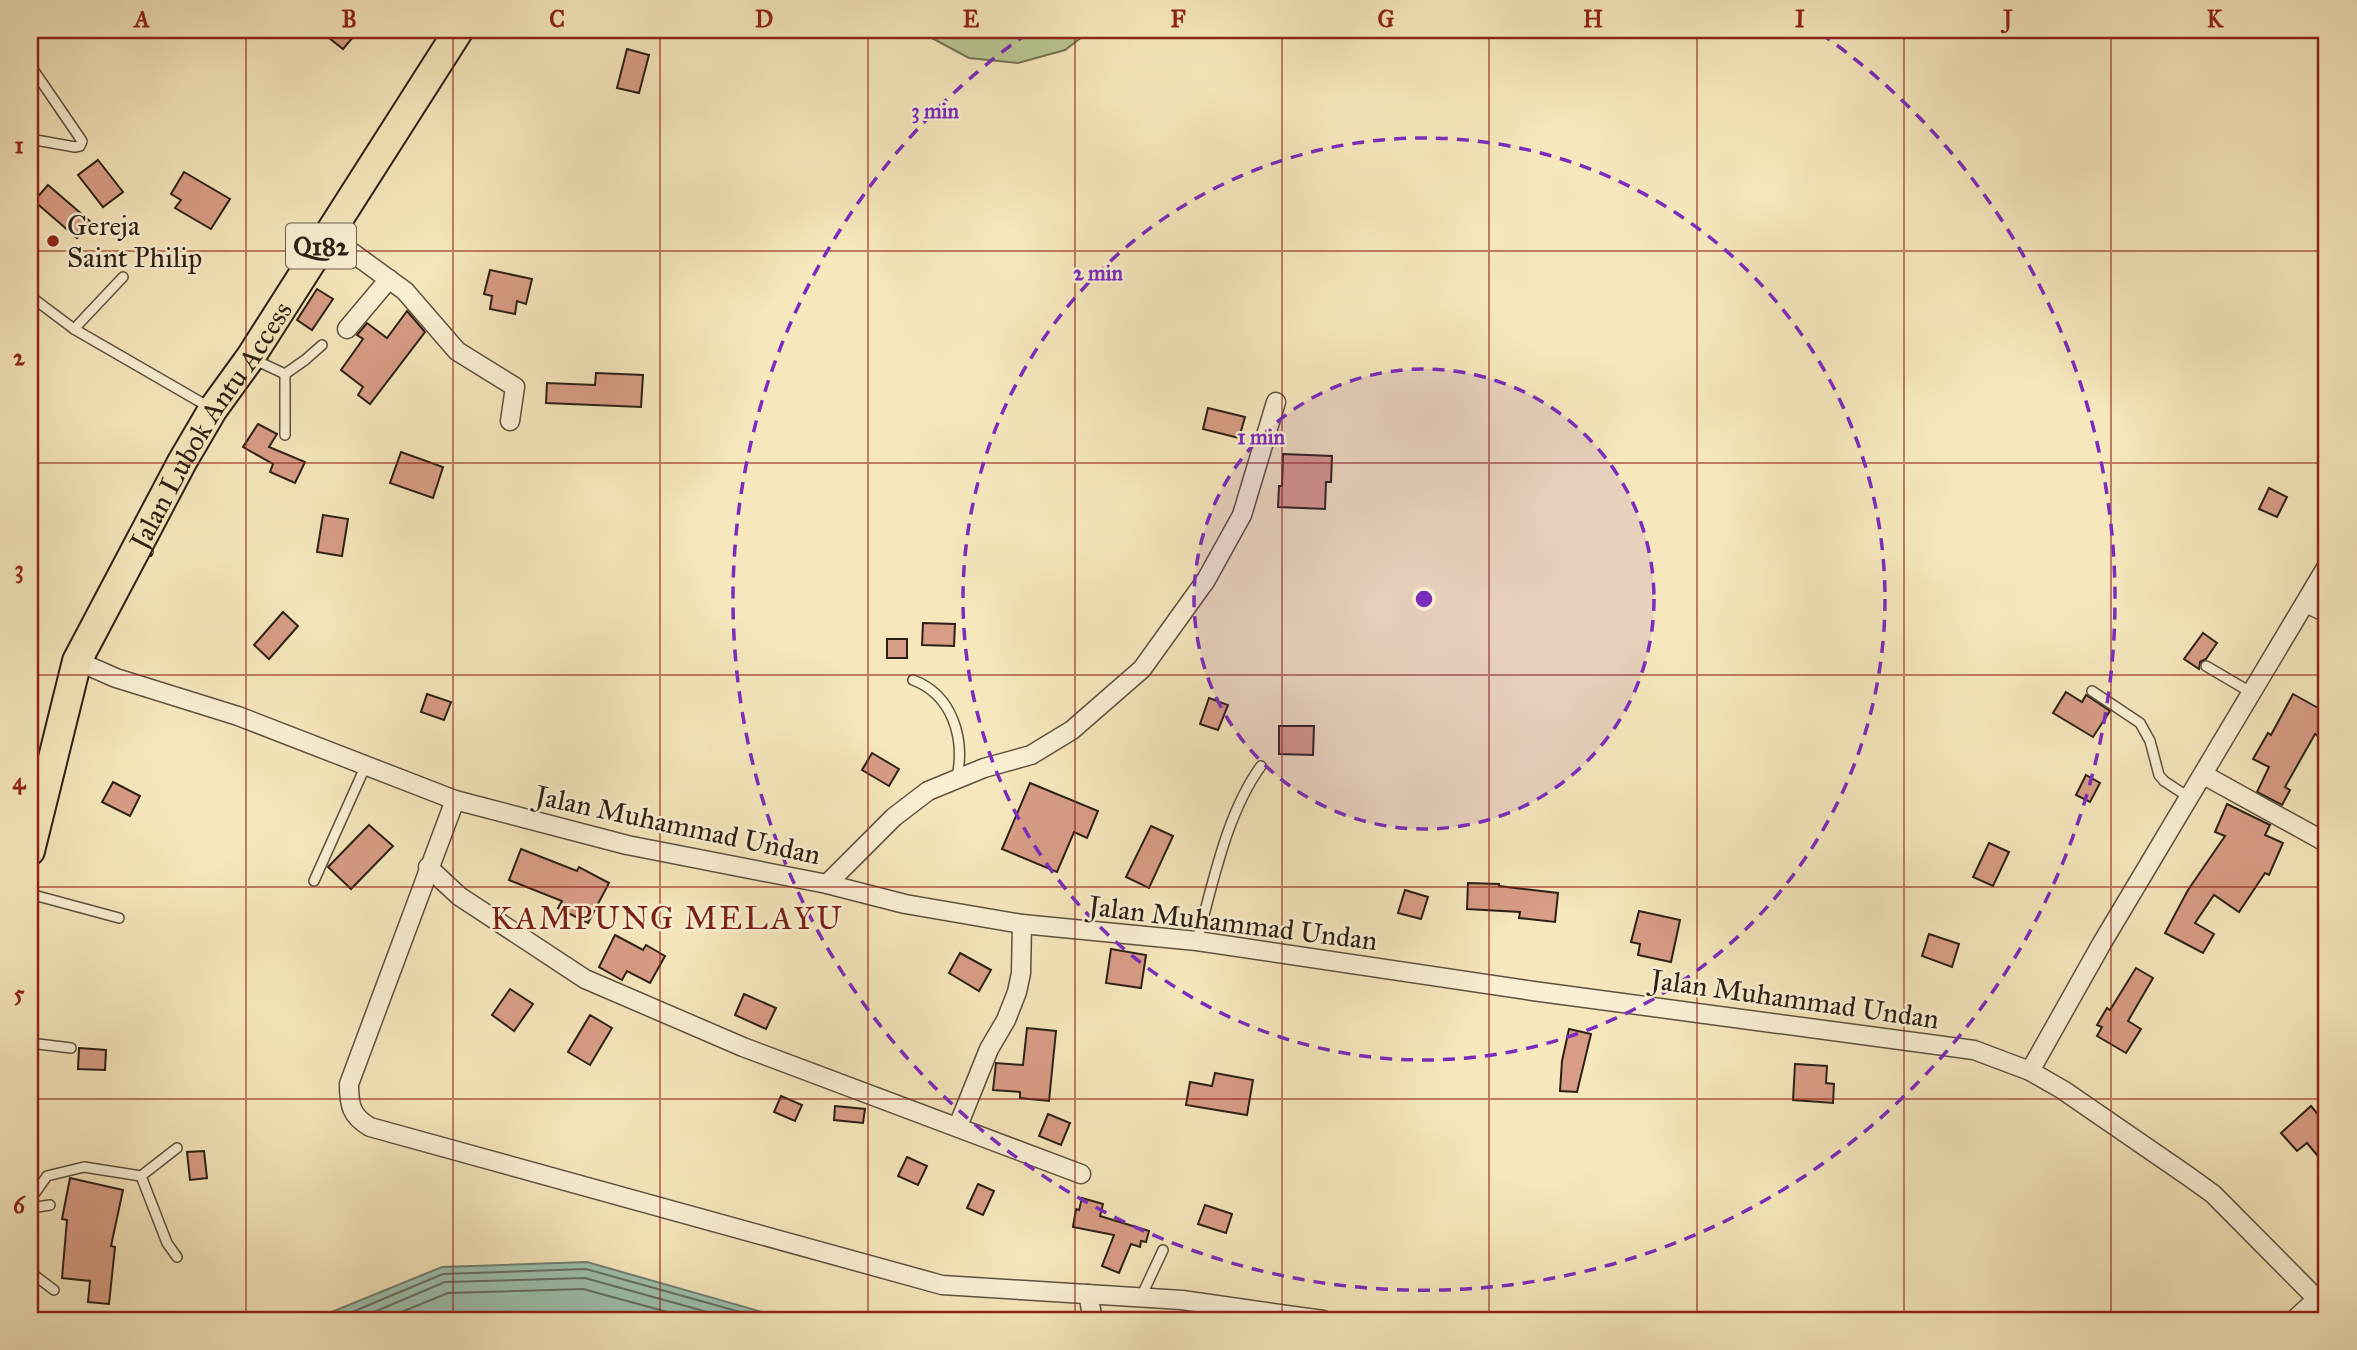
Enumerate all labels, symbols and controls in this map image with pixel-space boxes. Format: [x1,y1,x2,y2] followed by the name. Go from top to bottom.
[132,5,150,33] text: A
[341,5,357,33] text: B
[549,5,565,33] text: C
[755,5,773,33] text: D
[963,5,980,33] text: E
[1170,5,1186,33] text: F
[1378,5,1395,33] text: G
[1583,5,1603,33] text: H
[1795,5,1805,33] text: I
[2000,5,2013,34] text: J
[2207,5,2225,33] text: K
[911,98,959,124] text: 3 min
[14,131,24,159] text: 1
[67,208,202,275] place label: Gereja Saint Philip
[286,224,356,268] road number: Q182
[45,233,61,249] marker: Gereja Saint Philip
[1073,260,1123,286] text: 2 min
[120,294,299,558] street label: Jalan Lubok Antu Access
[13,343,25,371] text: 2
[1237,424,1285,450] text: 1 min
[14,555,24,584] text: 3
[1412,587,1436,611] centre of rings
[13,767,27,795] text: 4
[529,777,824,872] street label: Jalan Muhammad Undan
[1084,888,1379,958] street label: Jalan Muhammad Undan
[490,899,844,938] district label: KAMPUNG MELAYU
[1646,961,1941,1037] street label: Jalan Muhammad Undan
[14,979,25,1007] text: 5
[13,1191,26,1219] text: 6

